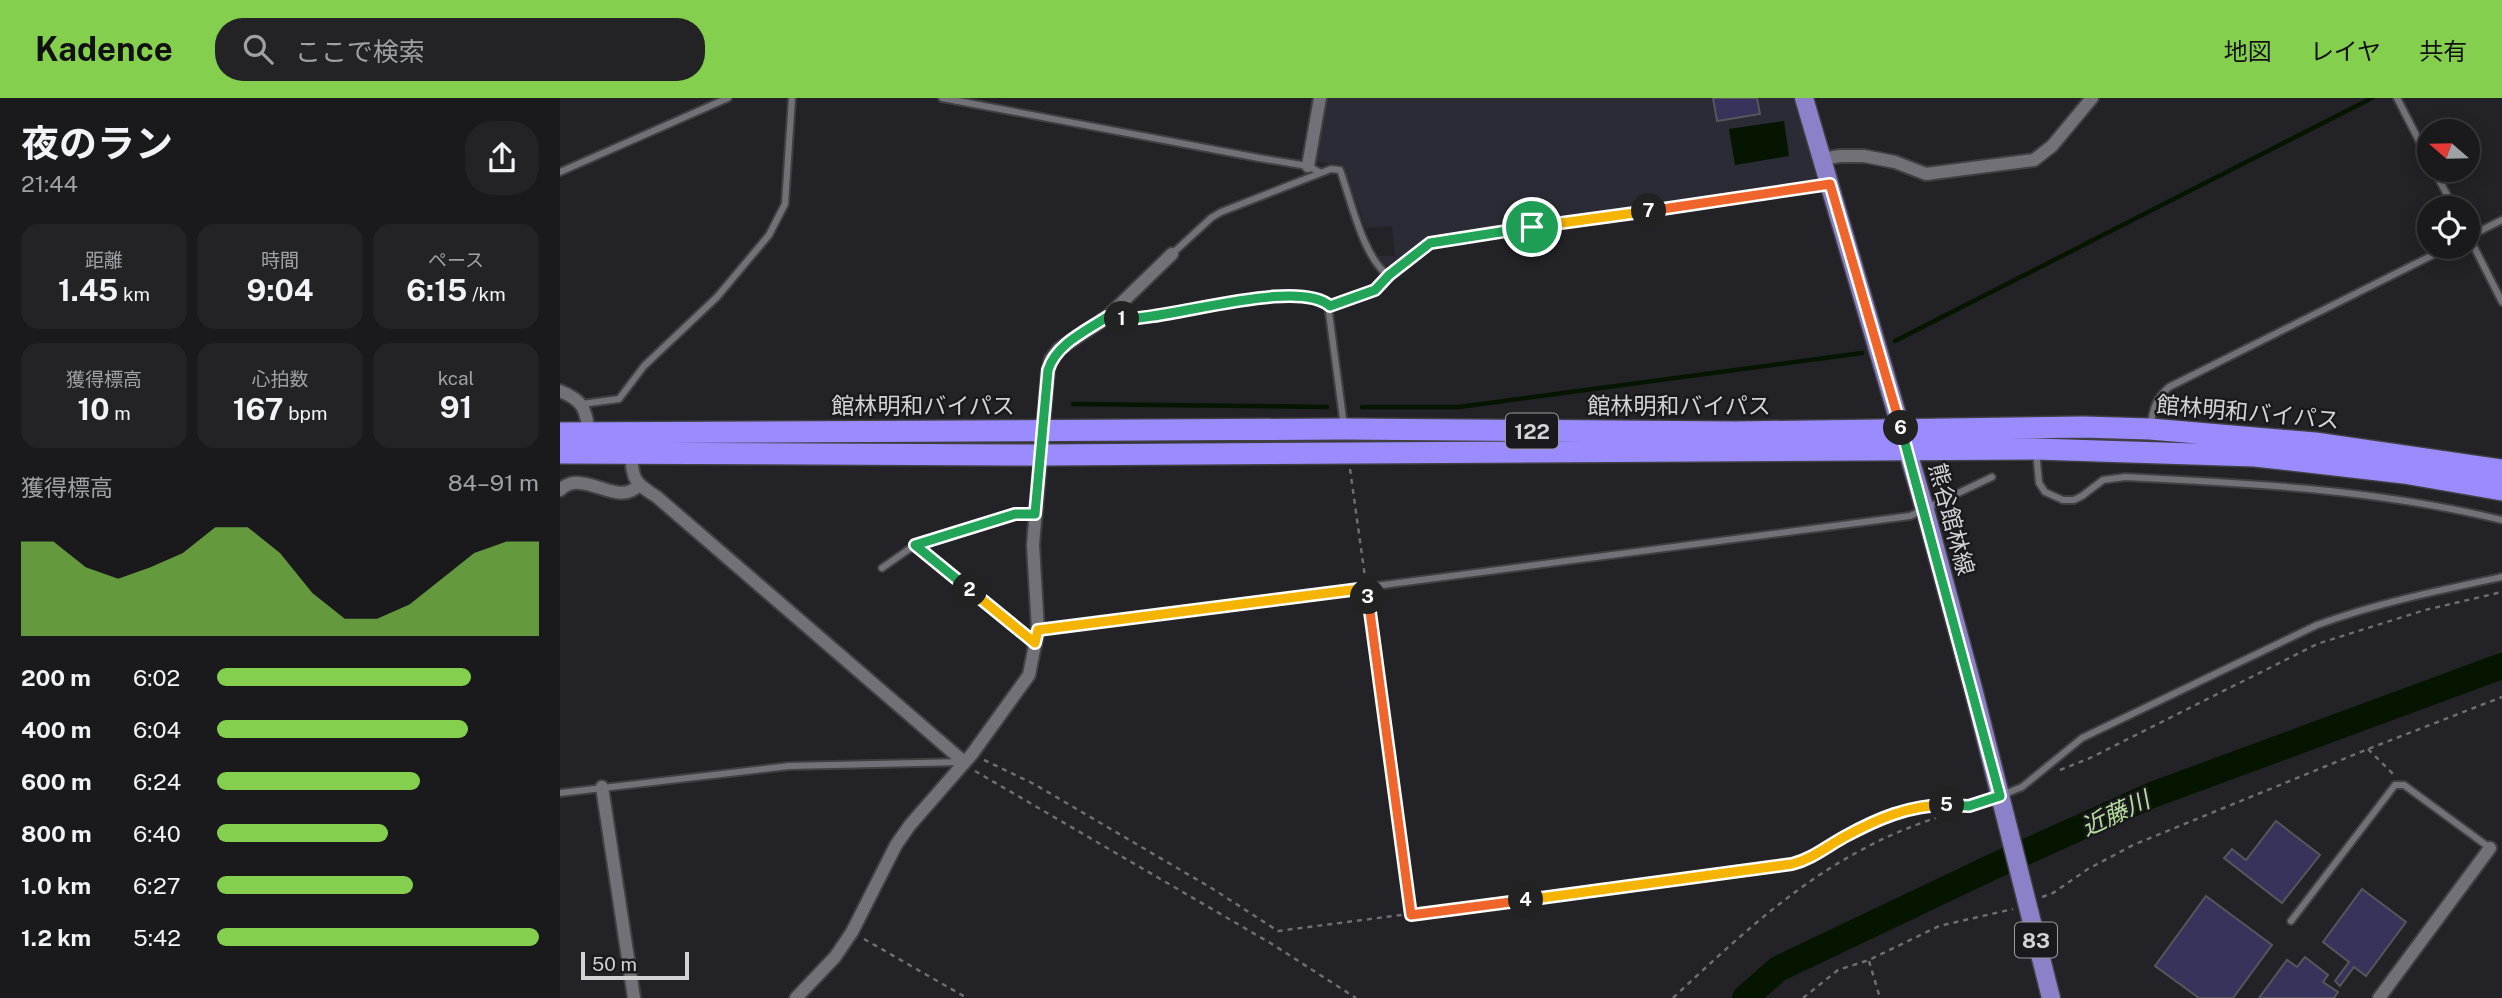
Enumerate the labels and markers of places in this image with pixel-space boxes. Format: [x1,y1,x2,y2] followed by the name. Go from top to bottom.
[1632,194,1666,228] pin: 7
[1502,197,1562,257] pin
[1104,302,1140,336] pin: 1
[1884,410,1918,446] pin: 6
[952,573,988,608] pin: 2
[1350,580,1386,614] pin: 3
[1930,788,1964,822] pin: 5
[1508,882,1544,918] pin: 4

